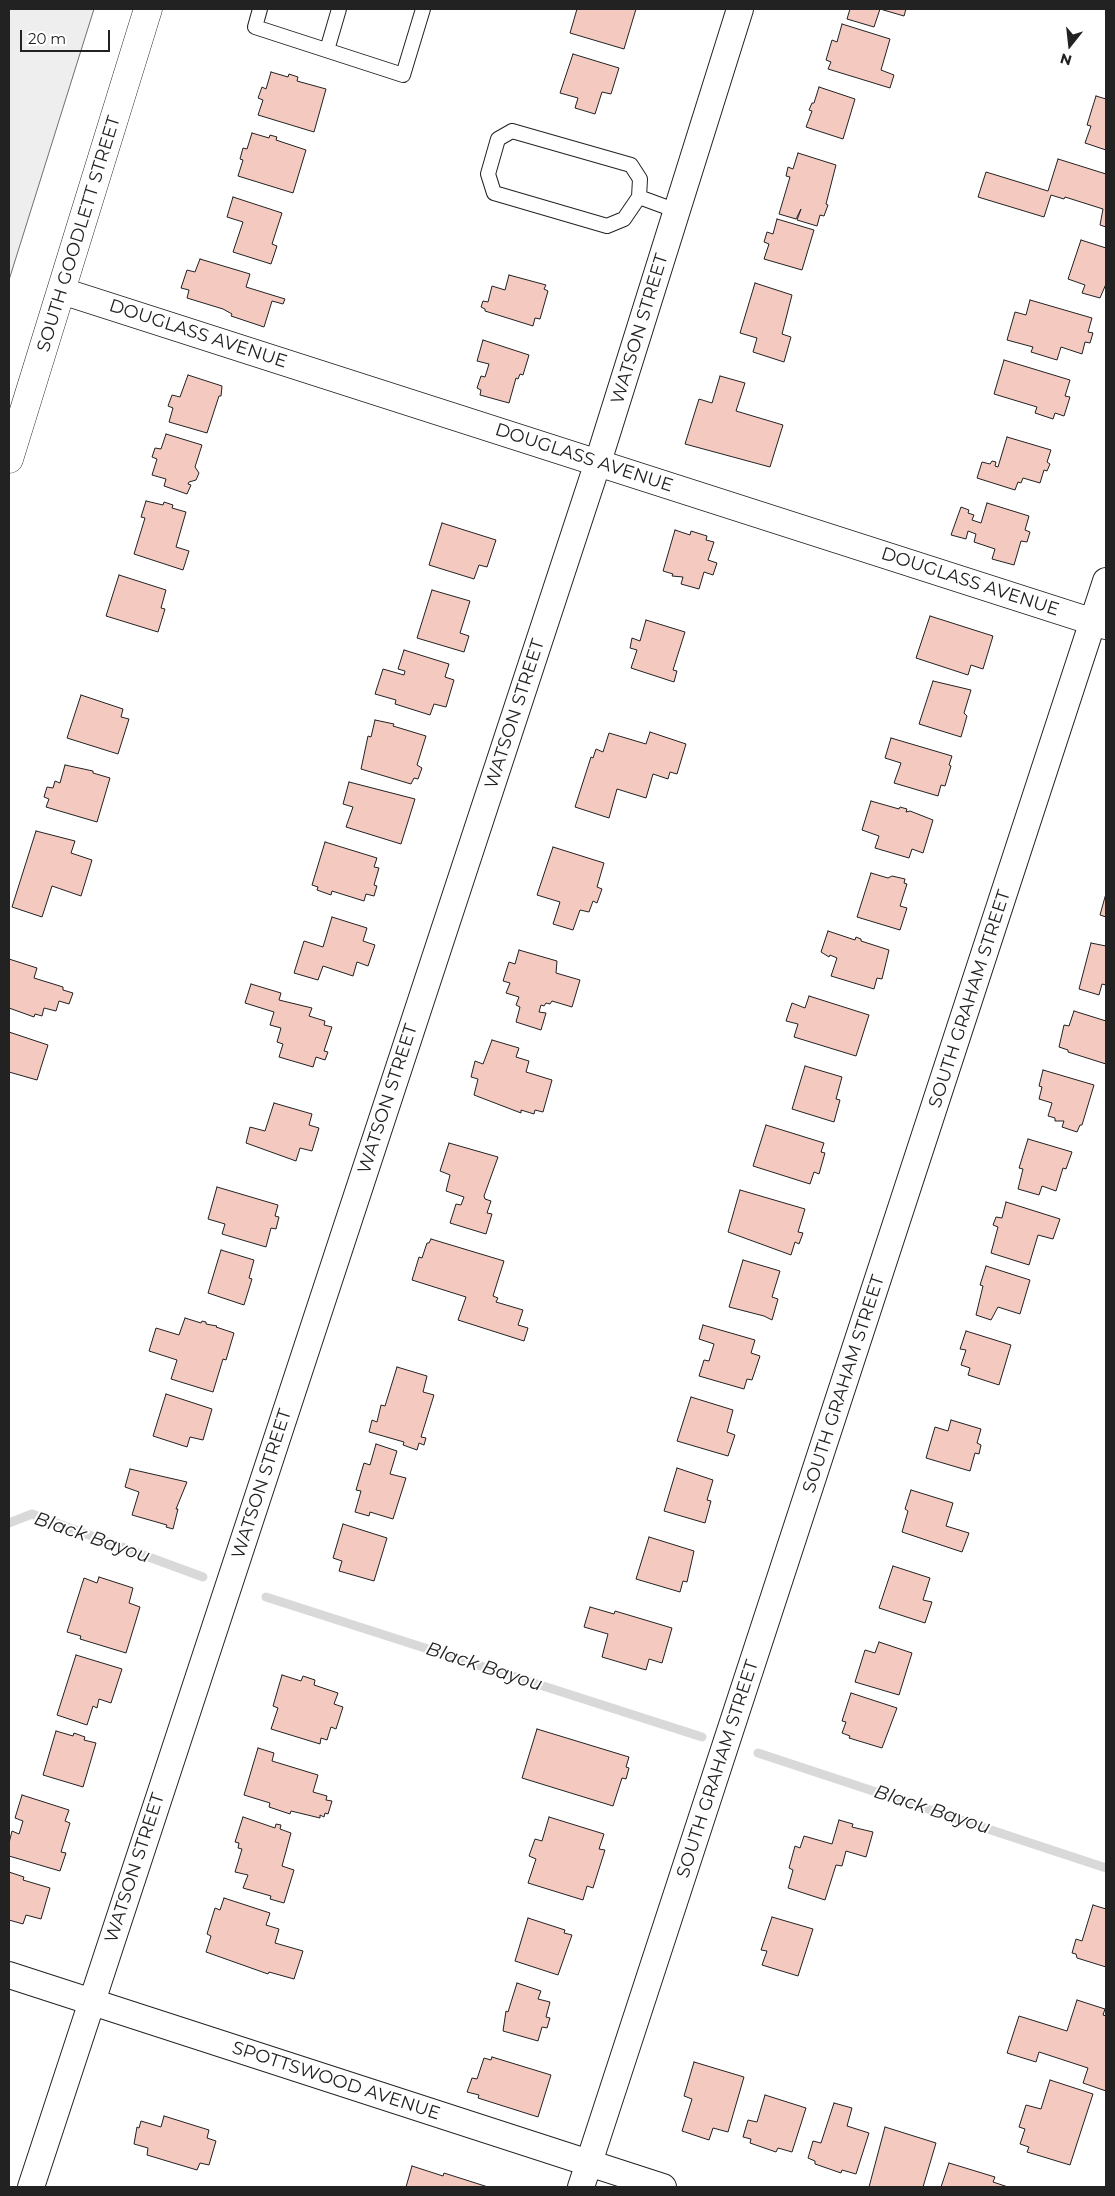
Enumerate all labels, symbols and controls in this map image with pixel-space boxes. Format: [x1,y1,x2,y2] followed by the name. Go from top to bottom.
[22,20,112,52] scale bar
[1045,20,1095,70] north arrow
[28,29,66,48] text: 20 m
[1058,49,1074,70] text: N
[33,113,125,355] street label: SOUTH GOODLETT STREET
[607,251,673,407] street label: WATSON STREET
[106,295,290,373] street label: DOUGLASS AVENUE
[492,419,676,497] street label: DOUGLASS AVENUE
[878,543,1062,621] street label: DOUGLASS AVENUE
[481,637,549,791] street label: WATSON STREET
[925,887,1015,1111] street label: SOUTH GRAHAM STREET
[354,1022,422,1176] street label: WATSON STREET
[799,1272,889,1496] street label: SOUTH GRAHAM STREET
[228,1407,296,1561] street label: WATSON STREET
[31,1508,153,1568] water label: Black Bayou
[423,1637,545,1697] water label: Black Bayou
[673,1657,763,1881] street label: SOUTH GRAHAM STREET
[871,1780,993,1840] water label: Black Bayou
[101,1791,169,1945] street label: WATSON STREET
[229,2037,443,2125] street label: SPOTTSWOOD AVENUE

